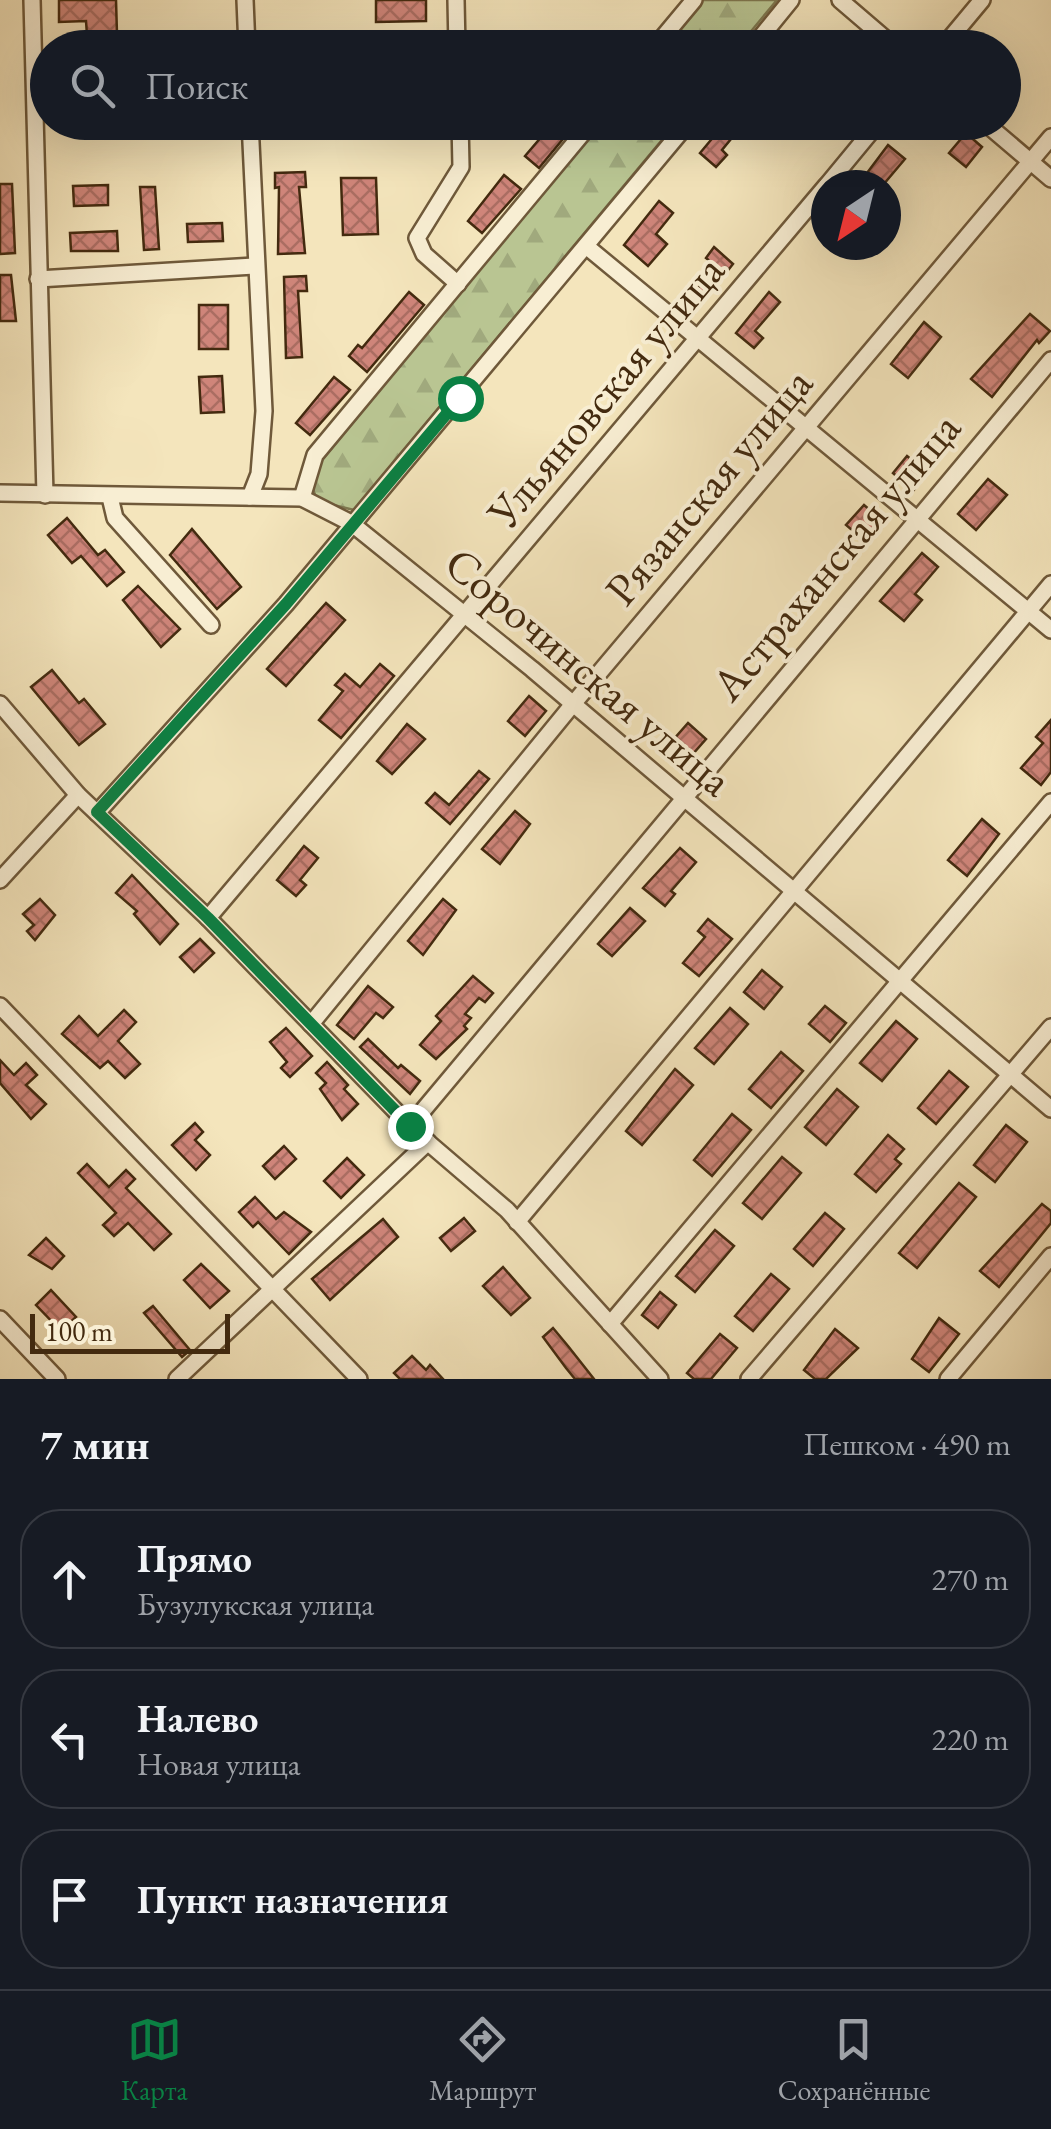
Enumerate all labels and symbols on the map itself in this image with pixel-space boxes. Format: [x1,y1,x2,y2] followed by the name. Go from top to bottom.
[811,170,901,260] north arrow
[473,242,736,540] street label: Ульяновская улица
[592,355,824,617] street label: Рязанская улица
[438,376,484,422] route start
[697,400,973,713] street label: Астраханская улица
[433,534,745,808] street label: Сорочинская улица
[388,1104,434,1150] route end
[30,1309,230,1354] scale bar

